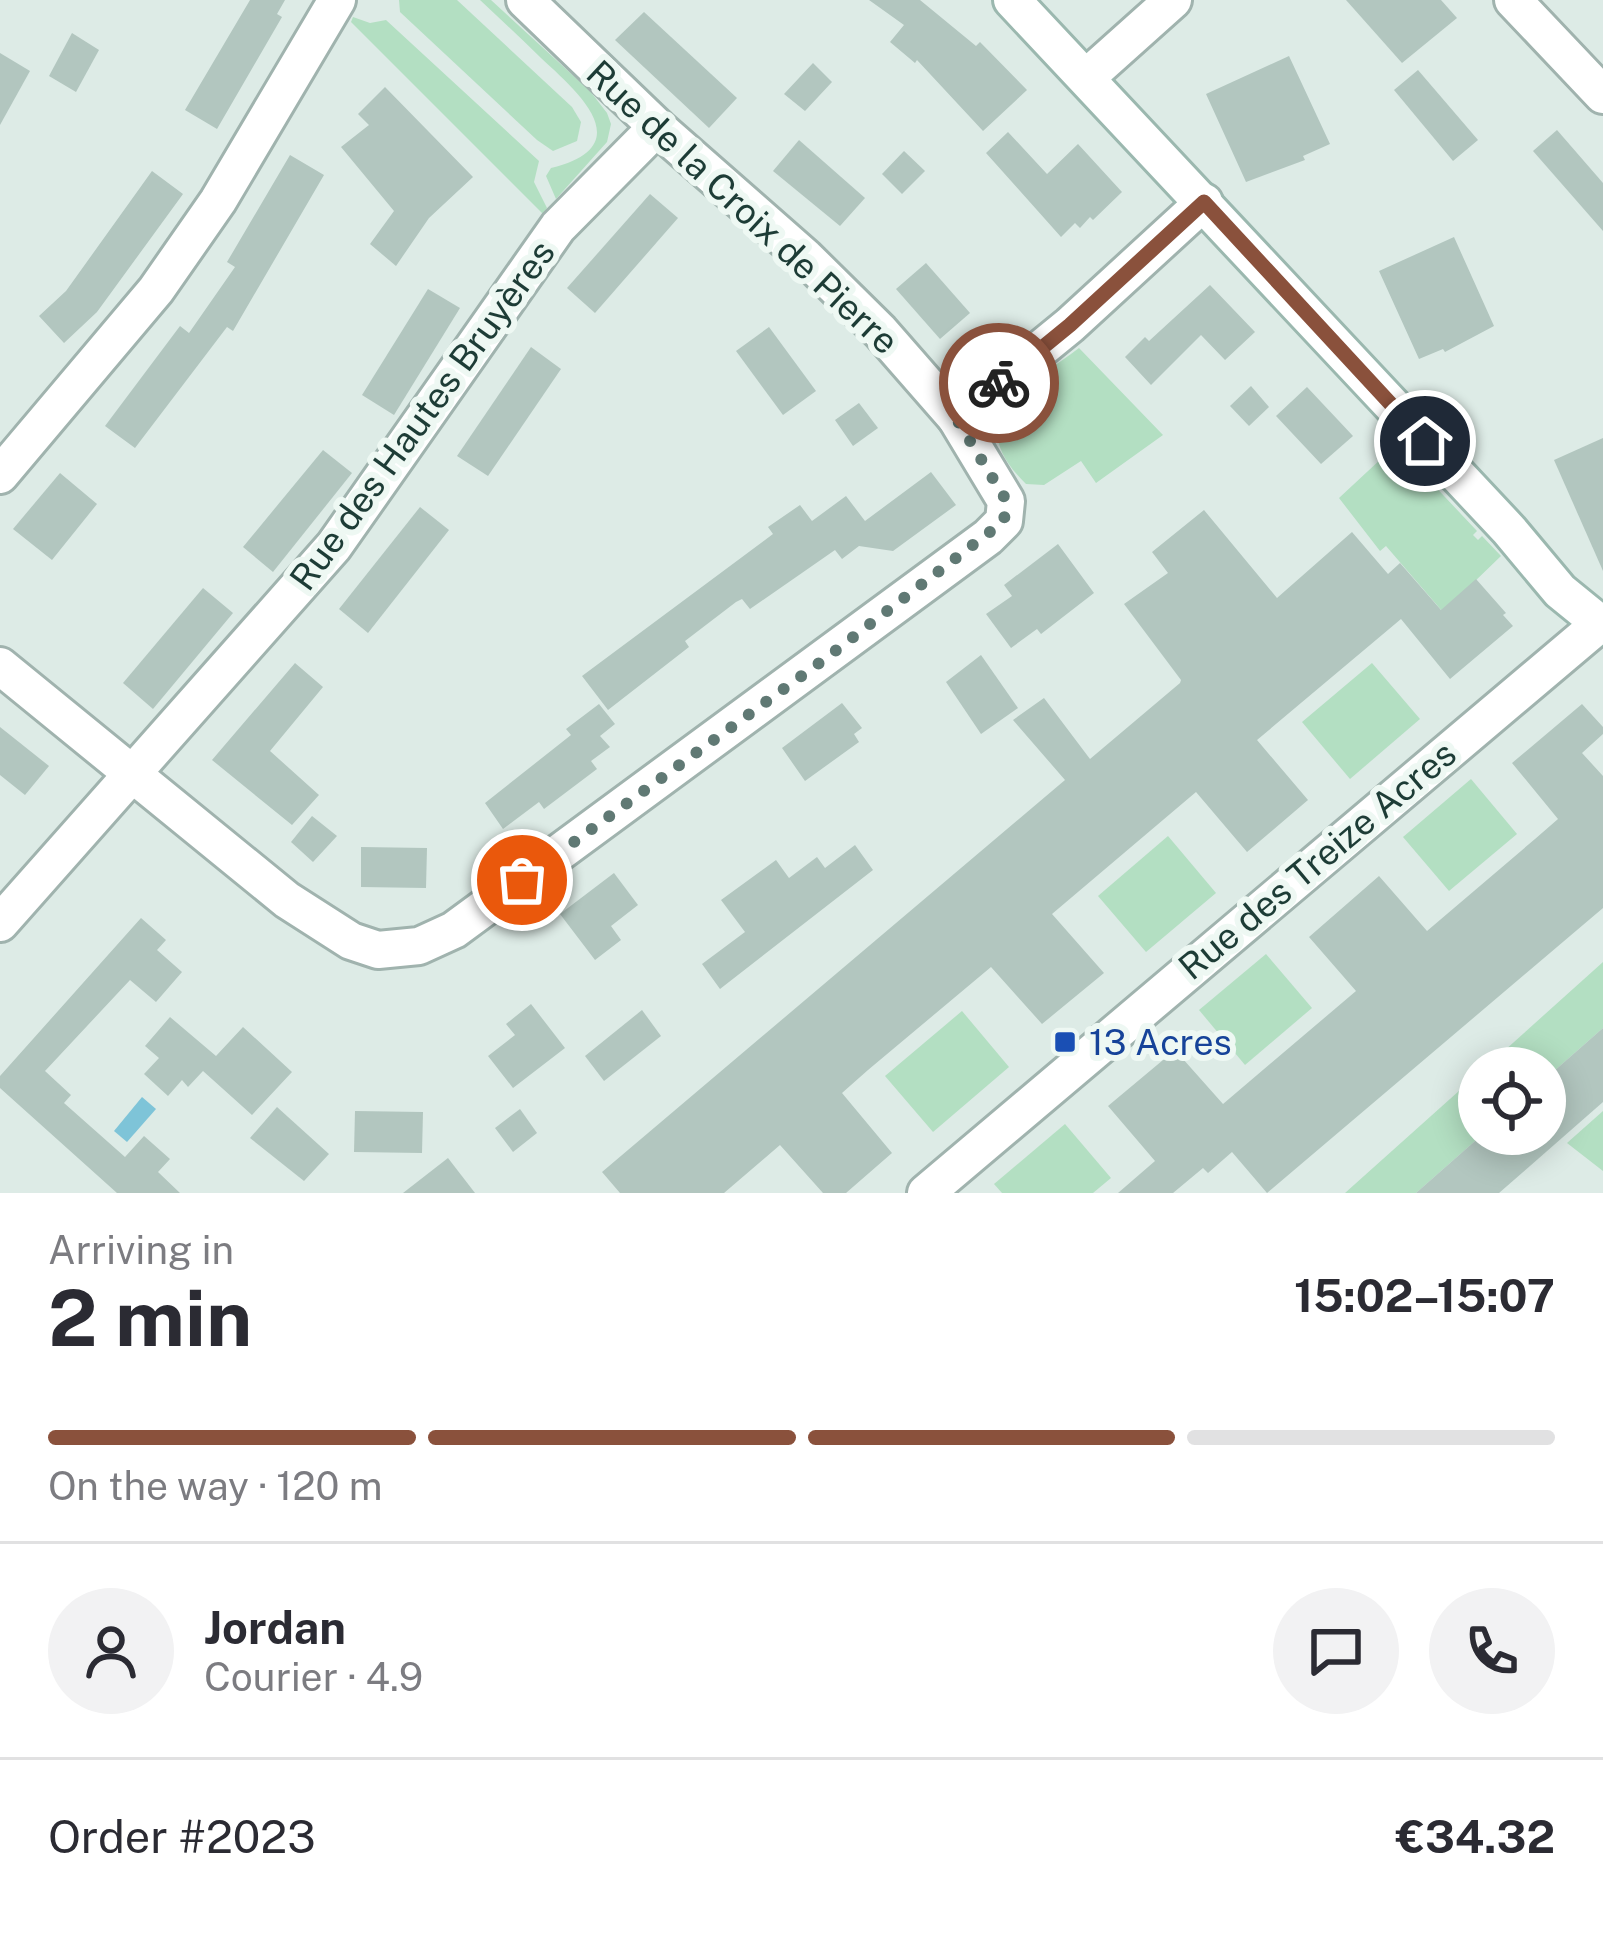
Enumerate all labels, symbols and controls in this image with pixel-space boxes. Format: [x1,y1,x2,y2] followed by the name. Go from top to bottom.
[579,52,907,362] street label: Rue de la Croix de Pierre
[281,232,563,598] street label: Rue des Hautes Bruyères
[939,323,1059,443] courier
[966,350,1032,416] icon: bike
[1374,390,1476,492] pin
[1392,408,1458,474] icon: home
[1170,732,1464,988] street label: Rue des Treize Acres
[471,829,573,931] pin
[489,847,555,913] icon: bag
[1089,1021,1232,1063] place label: 13 Acres
[1052,1029,1078,1055] marker: 13 Acres
[1458,1047,1566,1155] map controls
[1458,1047,1566,1155] button: locate
[48,1227,234,1273] text: Arriving in
[1294,1269,1555,1322] text: 15:02–15:07
[48,1272,252,1364] text: 2 min
[48,1463,383,1509] text: On the way · 120 m
[48,1588,174,1714] button: person
[1273,1588,1399,1714] button: chat
[1429,1588,1555,1714] button: phone
[204,1601,346,1654] text: Jordan
[204,1654,423,1700] text: Courier · 4.9
[48,1810,315,1863] text: Order #2023
[1396,1810,1555,1863] text: €34.32

